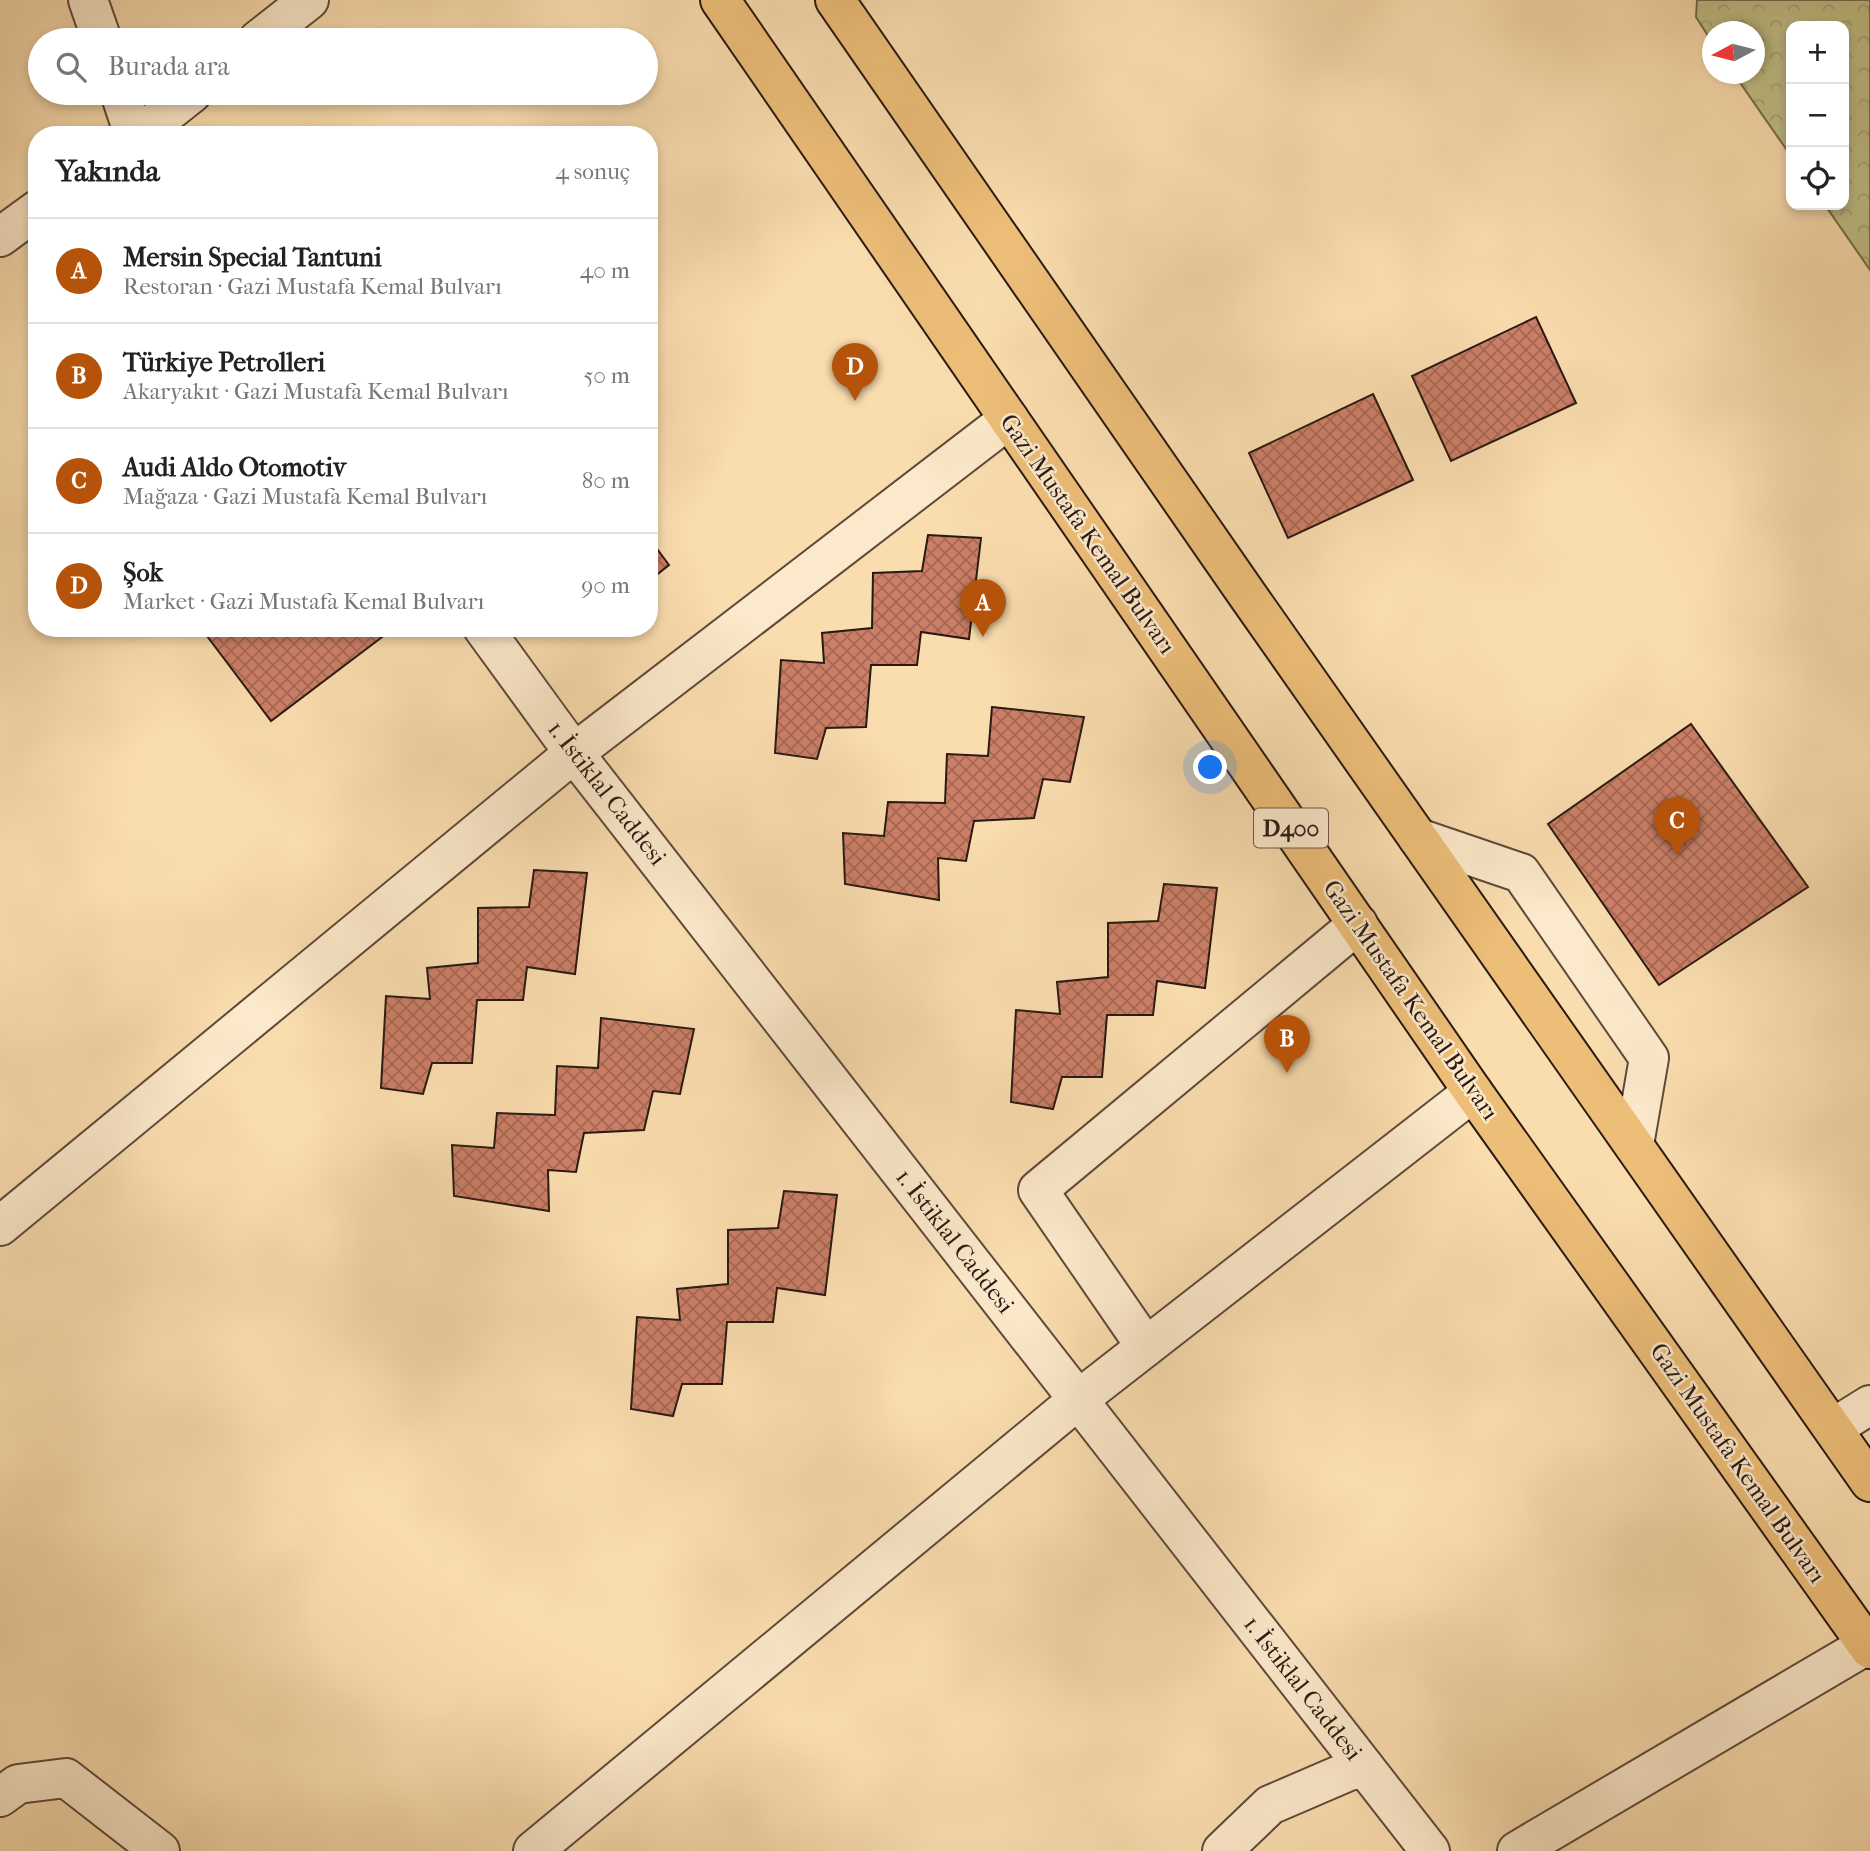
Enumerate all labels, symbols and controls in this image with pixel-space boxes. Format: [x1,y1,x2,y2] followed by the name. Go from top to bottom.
[1702,21,1765,84] north arrow
[1786,21,1849,210] map controls
[1786,21,1849,84] button: +
[28,28,658,105] search box
[52,48,90,86] icon: search
[108,51,230,82] text: Burada ara
[1786,84,1849,147] button: −
[1786,147,1849,210] button: locate
[56,154,160,189] text: Yakında
[555,158,630,185] text: 4 sonuç
[123,242,382,273] text: Mersin Special Tantuni
[72,257,86,284] text: A
[580,257,630,284] text: 40 m
[123,273,502,300] text: Restoran · Gazi Mustafa Kemal Bulvarı
[832,343,878,401] pin: D
[123,347,325,378] text: Türkiye Petrolleri
[72,362,86,389] text: B
[583,362,630,389] text: 50 m
[123,378,509,405] text: Akaryakıt · Gazi Mustafa Kemal Bulvarı
[994,409,1182,659] street label: Gazi Mustafa Kemal Bulvarı
[123,452,346,483] text: Audi Aldo Otomotiv
[71,467,87,494] text: C
[582,467,630,494] text: 80 m
[123,483,487,510] text: Mağaza · Gazi Mustafa Kemal Bulvarı
[123,557,163,588] text: Şok
[70,572,88,599] text: D
[581,572,630,599] text: 90 m
[960,579,1006,637] pin: A
[123,588,484,615] text: Market · Gazi Mustafa Kemal Bulvarı
[542,715,673,871] street label: 1. İstiklal Caddesi
[1193,750,1227,784] your location
[1654,797,1700,855] pin: C
[1254,808,1328,848] road number: D400
[1317,875,1505,1125] street label: Gazi Mustafa Kemal Bulvarı
[1264,1015,1310,1073] pin: B
[890,1163,1021,1319] street label: 1. İstiklal Caddesi
[1644,1338,1832,1588] street label: Gazi Mustafa Kemal Bulvarı
[1238,1610,1369,1766] street label: 1. İstiklal Caddesi

